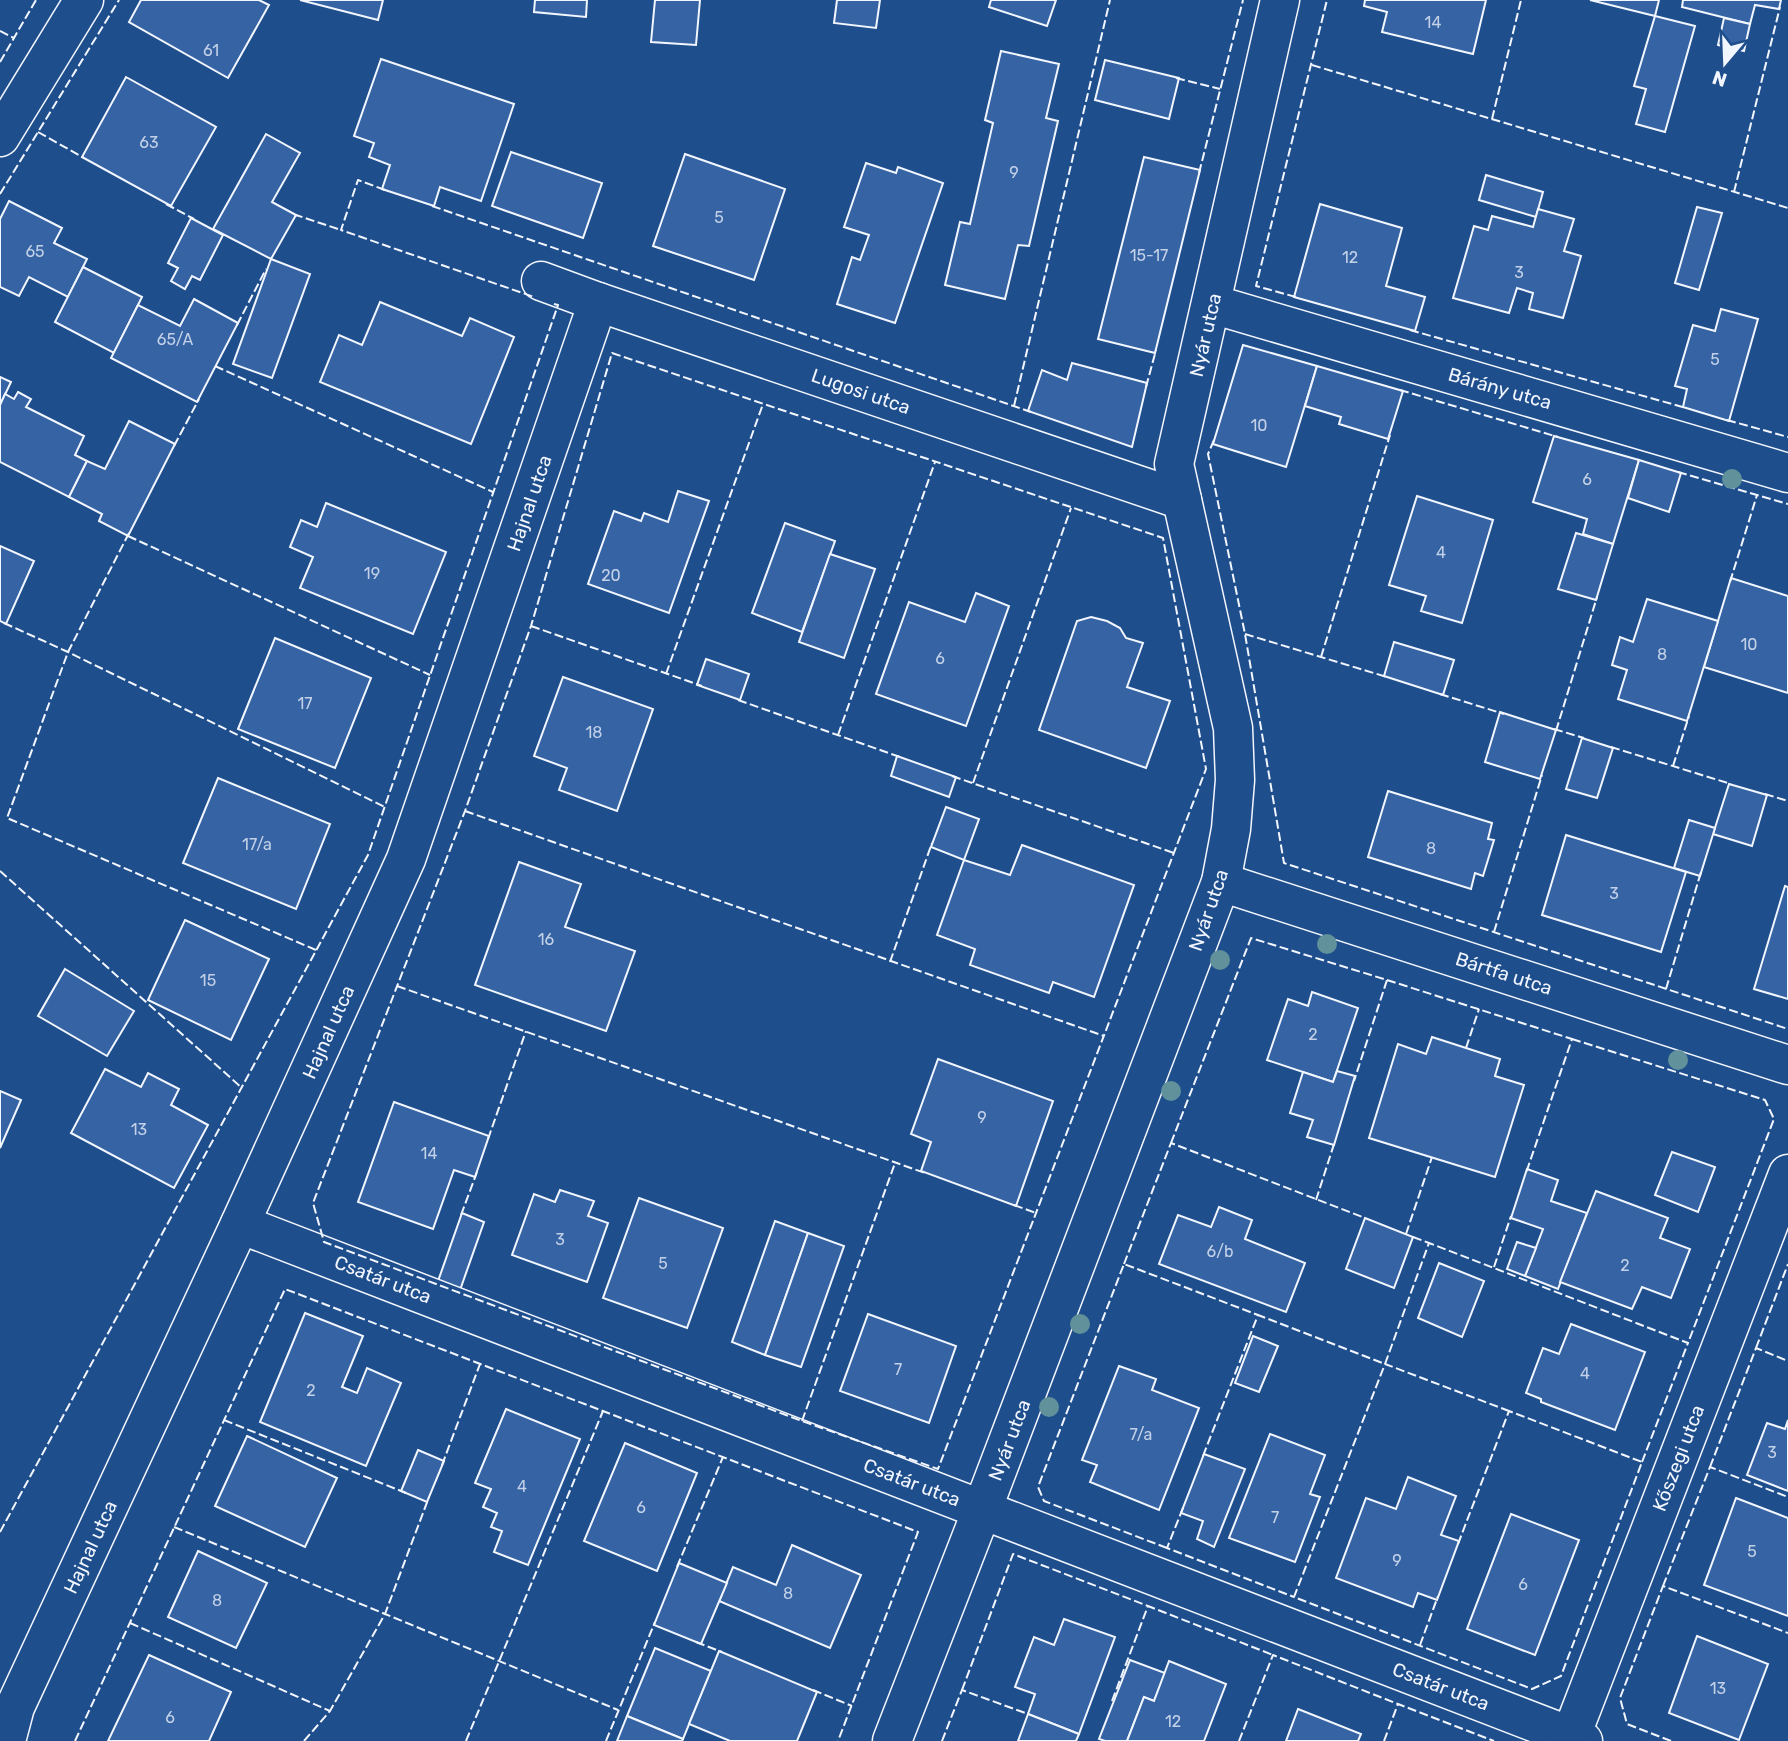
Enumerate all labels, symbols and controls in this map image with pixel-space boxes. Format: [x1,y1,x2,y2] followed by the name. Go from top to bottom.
[1425,13,1441,32] house number: 14
[1690,28,1760,98] north arrow
[203,41,219,60] house number: 61
[1709,66,1730,92] text: N
[139,133,159,152] house number: 63
[1009,163,1019,182] house number: 9
[714,208,724,227] house number: 5
[25,242,45,261] house number: 65
[1130,246,1168,265] house number: 15-17
[1342,248,1358,267] house number: 12
[1514,263,1524,282] house number: 3
[1185,291,1226,379] street label: Nyár utca
[157,330,194,349] house number: 65/A
[1710,350,1720,369] house number: 5
[1446,363,1554,414] street label: Bárány utca
[808,364,913,419] street label: Lugosi utca
[1250,416,1268,435] house number: 10
[502,452,557,554] street label: Hajnal utca
[1582,470,1592,489] house number: 6
[1436,543,1446,562] house number: 4
[364,564,380,583] house number: 19
[601,566,621,585] house number: 20
[1740,635,1758,654] house number: 10
[1657,645,1667,664] house number: 8
[935,649,945,668] house number: 6
[297,694,313,713] house number: 17
[585,723,603,742] house number: 18
[242,835,272,854] house number: 17/a
[1426,839,1436,858] house number: 8
[1184,866,1233,954] street label: Nyár utca
[1609,884,1619,903] house number: 3
[538,930,555,949] house number: 16
[1453,947,1555,1000] street label: Bártfa utca
[200,971,216,990] house number: 15
[298,982,359,1083] street label: Hajnal utca
[1308,1025,1318,1044] house number: 2
[977,1108,987,1127] house number: 9
[131,1120,147,1139] house number: 13
[421,1144,437,1163] house number: 14
[555,1230,565,1249] house number: 3
[1207,1242,1233,1261] house number: 6/b
[331,1250,435,1308] street label: Csatár utca
[658,1254,668,1273] house number: 5
[1620,1256,1630,1275] house number: 2
[894,1360,902,1379] house number: 7
[1580,1364,1590,1383] house number: 4
[306,1381,316,1400] house number: 2
[983,1396,1035,1484] street label: Nyár utca
[1648,1402,1709,1515] street label: Kőszegi utca
[1130,1425,1152,1444] house number: 7/a
[1767,1443,1777,1462] house number: 3
[860,1453,964,1511] street label: Csatár utca
[517,1477,527,1496] house number: 4
[59,1497,122,1597] street label: Hajnal utca
[636,1498,646,1517] house number: 6
[1271,1508,1279,1527] house number: 7
[1747,1542,1757,1561] house number: 5
[1392,1551,1402,1570] house number: 9
[1518,1575,1528,1594] house number: 6
[783,1584,793,1603] house number: 8
[212,1591,222,1610] house number: 8
[1389,1657,1493,1715] street label: Csatár utca
[1710,1679,1726,1698] house number: 13
[165,1708,175,1727] house number: 6
[1165,1712,1181,1731] house number: 12

